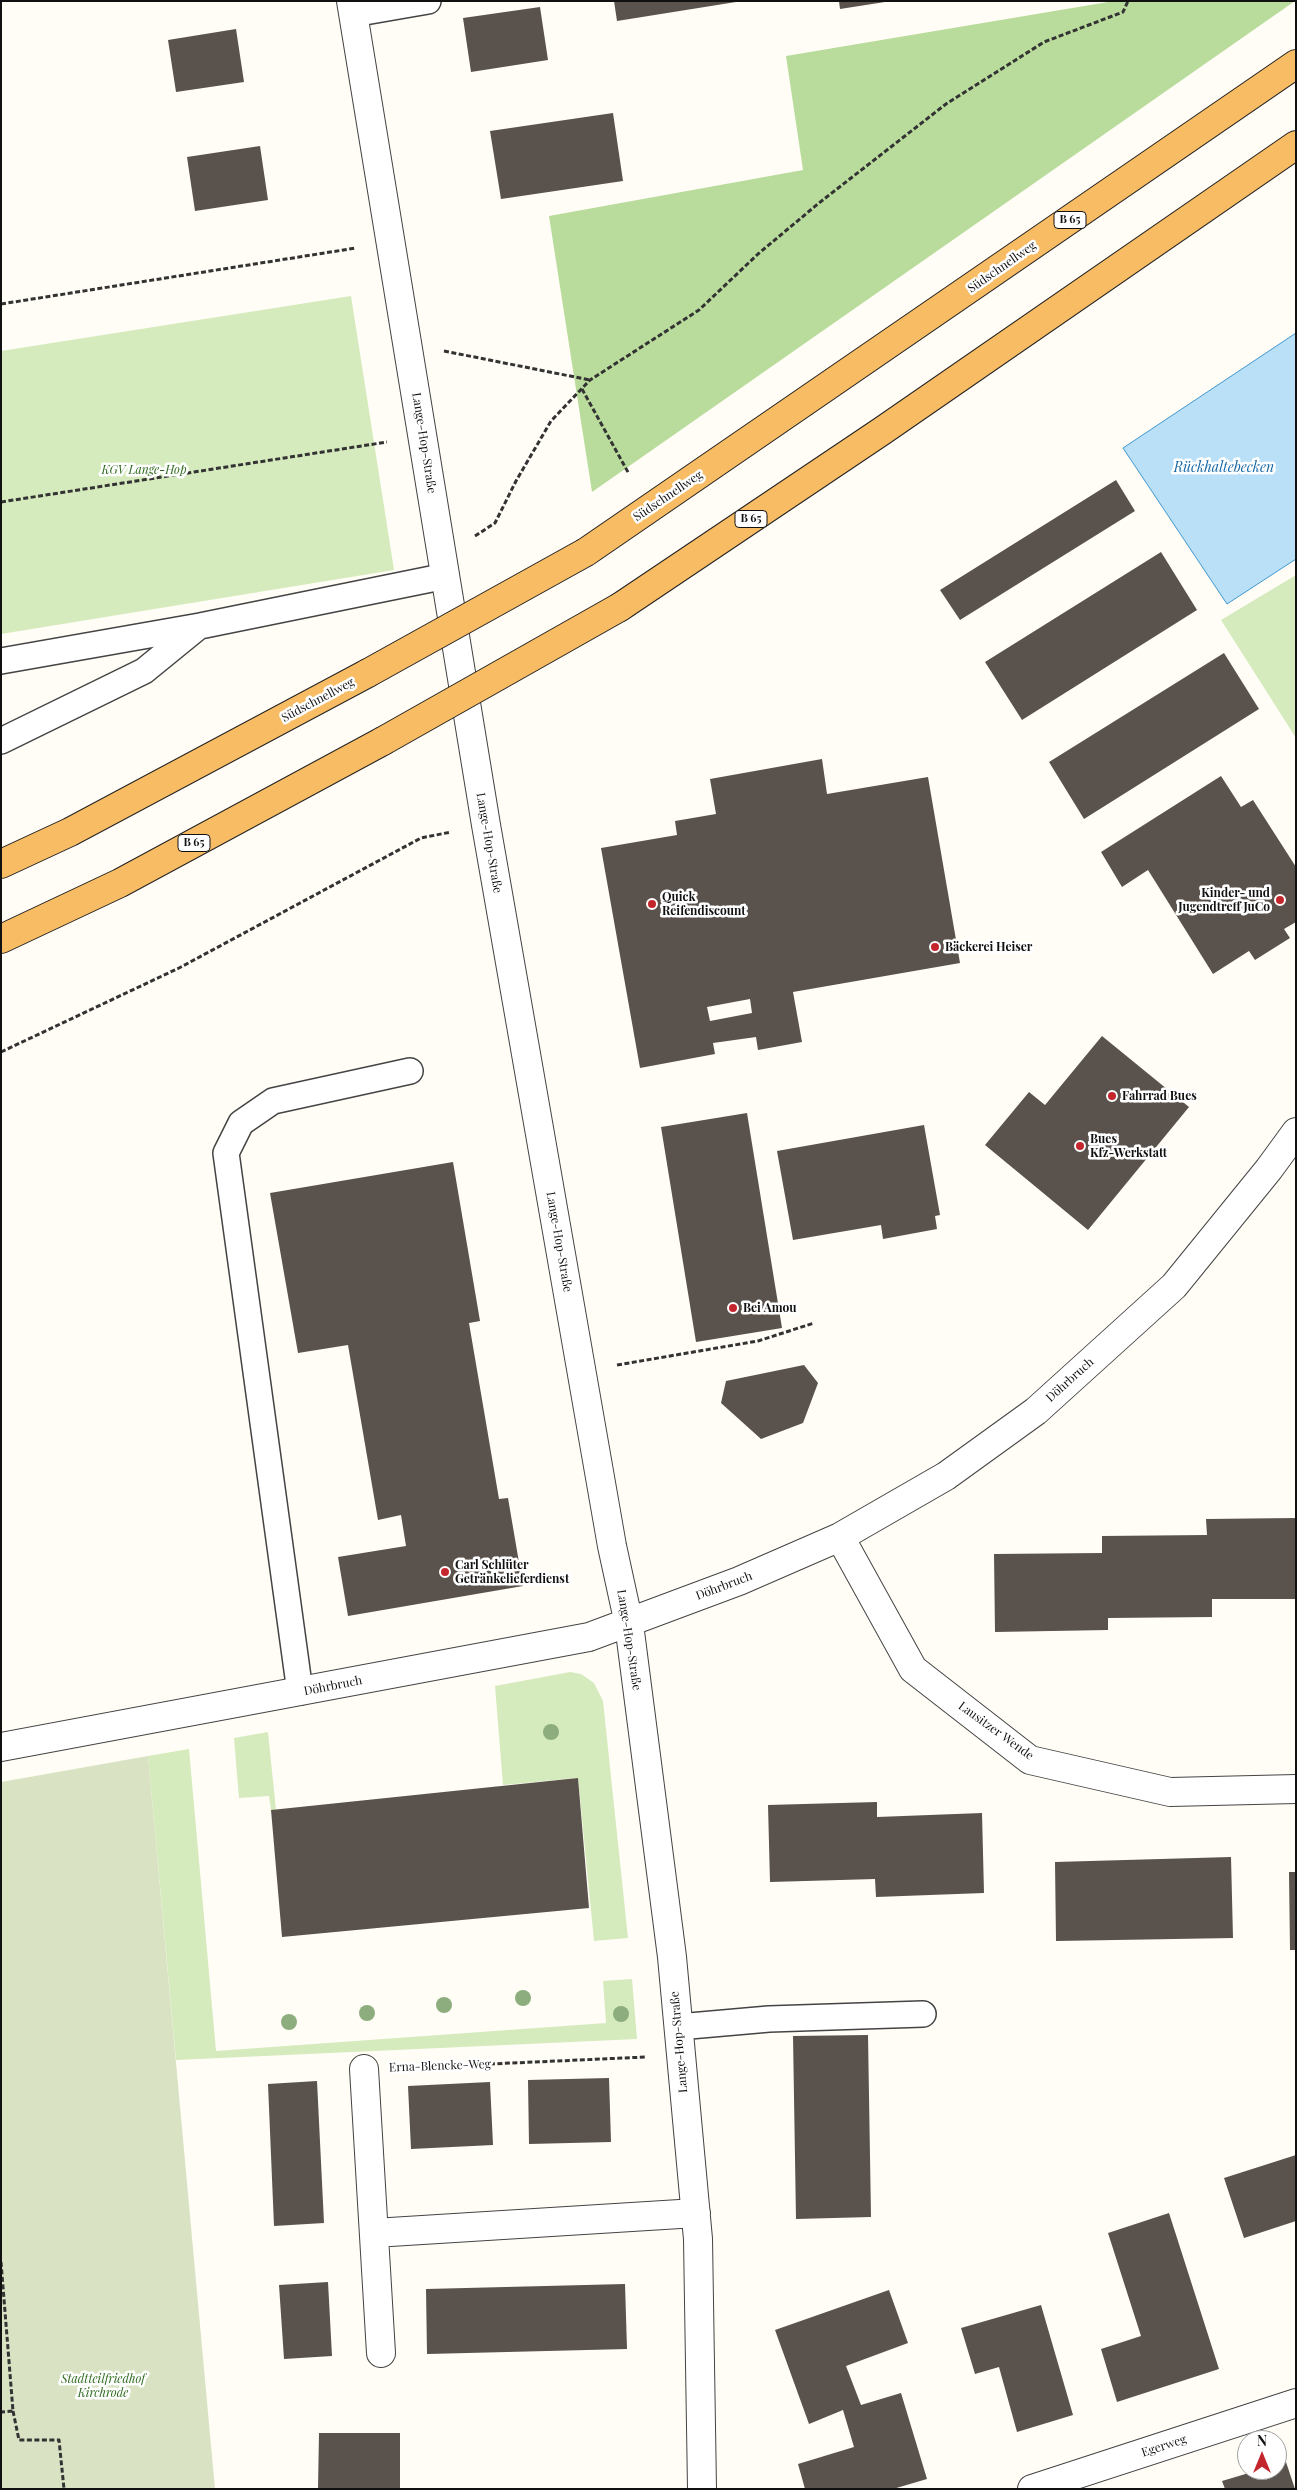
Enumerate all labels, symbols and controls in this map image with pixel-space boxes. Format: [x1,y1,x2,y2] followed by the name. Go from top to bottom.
[1054,212,1086,228] road number: B 65
[965,238,1039,296] street label: Südschnellweg
[409,392,439,494] street label: Lange-Hop-Straße
[1174,460,1274,476] water label: Rückhaltebecken
[101,463,187,477] park label: KGV Lange-Hop
[631,468,705,524] street label: Südschnellweg
[735,510,767,528] road number: B 65
[279,675,357,725] street label: Südschnellweg
[473,792,505,894] street label: Lange-Hop-Straße
[178,834,210,851] road number: B 65
[1178,886,1270,914] place label: Kinder- und Jugendtreff JuCo
[662,890,746,918] place label: Quick Reifendiscount
[1274,894,1286,906] marker: Kinder- und Jugendtreff JuCo
[646,898,658,910] marker: Quick Reifendiscount
[945,940,1032,954] place label: Bäckerei Heiser
[929,941,941,953] marker: Bäckerei Heiser
[1122,1089,1197,1103] place label: Fahrrad Bues
[1106,1090,1118,1102] marker: Fahrrad Bues
[1090,1132,1167,1160] place label: Bues Kfz-Werkstatt
[1074,1140,1086,1152] marker: Bues Kfz-Werkstatt
[543,1191,575,1293] street label: Lange-Hop-Straße
[743,1301,797,1315] place label: Bei Amou
[727,1302,739,1314] marker: Bei Amou
[1043,1355,1097,1405] street label: Döhrbruch
[455,1558,569,1586] place label: Carl Schlüter Getränkelieferdienst
[439,1566,451,1578] marker: Carl Schlüter Getränkelieferdienst
[694,1569,754,1603] street label: Döhrbruch
[614,1589,644,1691] street label: Lange-Hop-Straße
[303,1673,363,1699] street label: Döhrbruch
[956,1699,1036,1763] street label: Lausitzer Wende
[667,1991,691,2093] street label: Lange-Hop-Straße
[389,2057,491,2075] street label: Erna-Blencke-Weg
[61,2372,145,2400] park label: Stadtteilfriedhof Kirchrode
[1237,2430,1287,2480] north arrow
[1257,2431,1267,2450] text: N
[1140,2432,1188,2460] street label: Egerweg

